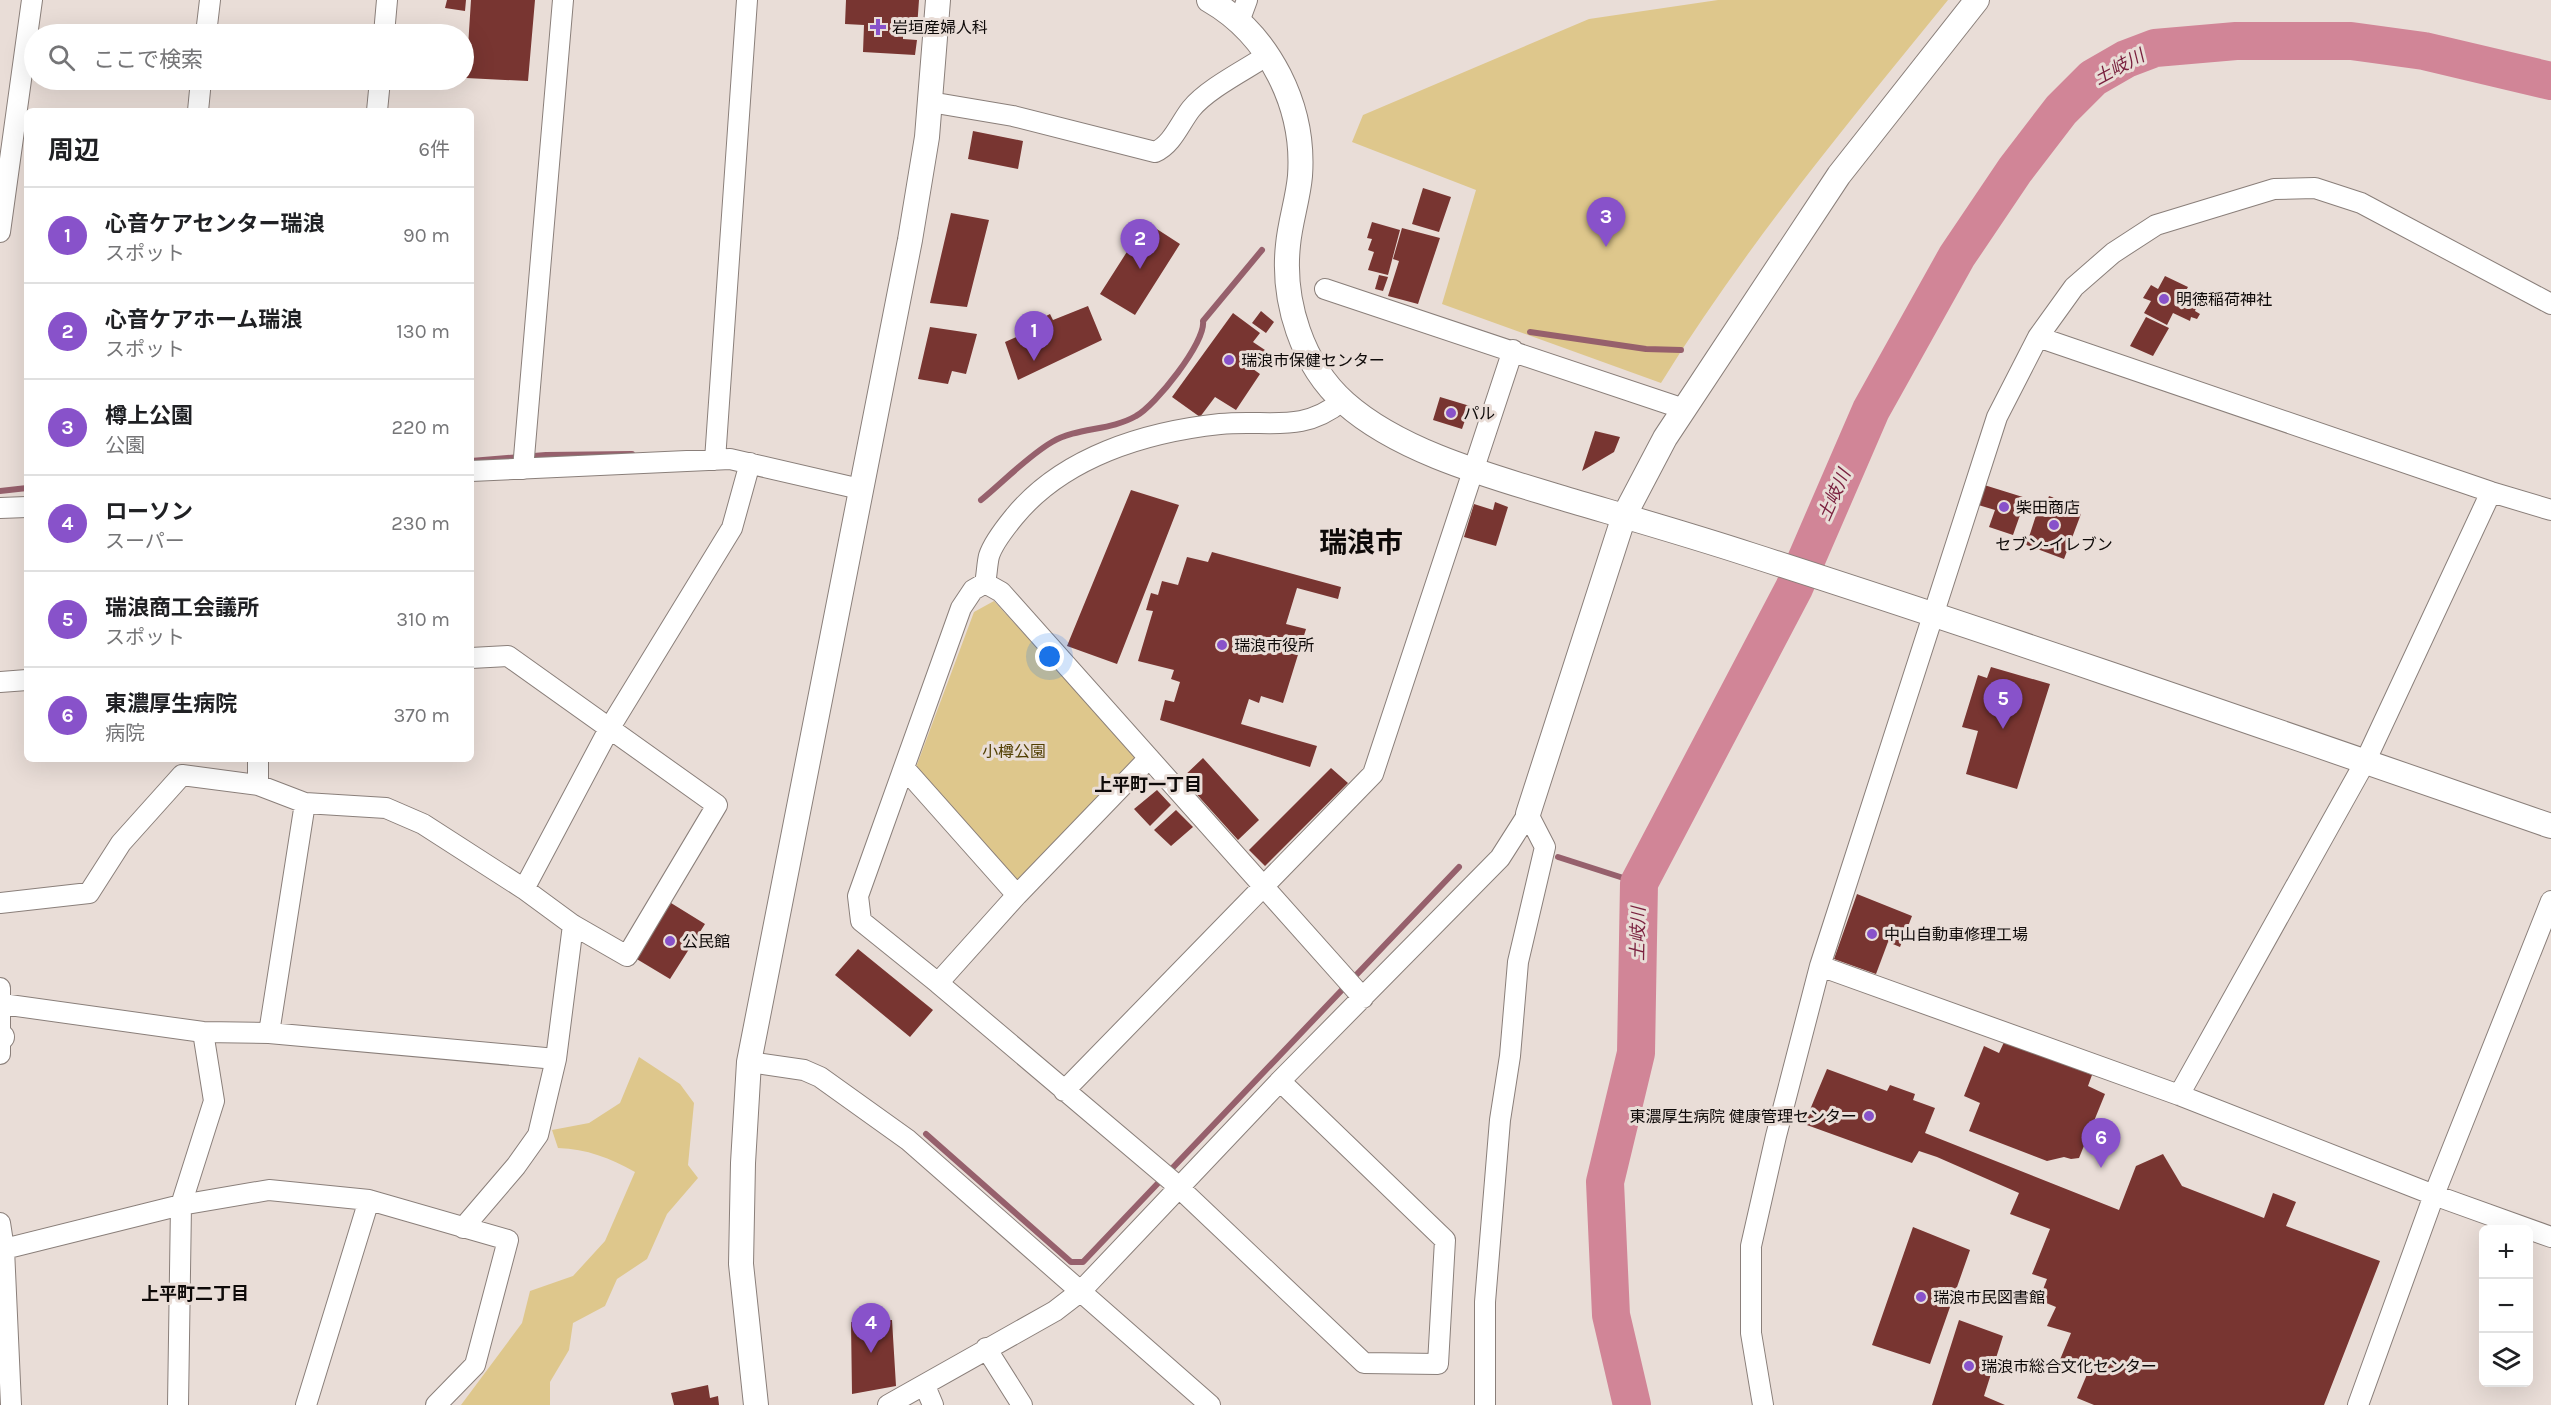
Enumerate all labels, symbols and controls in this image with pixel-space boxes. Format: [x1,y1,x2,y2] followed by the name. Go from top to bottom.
[869,18,887,36] marker: 岩垣産婦人科
[892,18,988,37] place label: 岩垣産婦人科
[24,24,474,90] search box
[45,41,78,74] icon: search
[2090,44,2150,89] water label: 土岐川
[93,47,203,73] text: ここで検索
[48,135,100,166] text: 周辺
[419,138,450,161] text: 6件
[1586,198,1626,247] pin: 3
[105,211,325,237] text: 心音ケアセンター瑞浪
[1120,220,1160,269] pin: 2
[64,224,71,247] text: 1
[403,224,450,247] text: 90 m
[105,242,185,265] text: スポット
[2176,290,2272,309] place label: 明徳稲荷神社
[2157,292,2171,306] marker: 明徳稲荷神社
[105,307,302,333] text: 心音ケアホーム瑞浪
[1014,312,1054,361] pin: 1
[61,320,74,343] text: 2
[396,320,450,343] text: 130 m
[105,338,185,361] text: スポット
[1241,351,1385,370] place label: 瑞浪市保健センター
[1222,353,1236,367] marker: 瑞浪市保健センター
[105,403,193,429] text: 樽上公園
[1463,404,1495,423] place label: パル
[1444,406,1458,420] marker: パル
[61,416,74,439] text: 3
[391,416,450,439] text: 220 m
[105,434,145,457] text: 公園
[1813,464,1856,524] water label: 土岐川
[2016,498,2080,517] place label: 柴田商店
[105,499,193,525] text: ローソン
[1997,500,2011,514] marker: 柴田商店
[62,512,73,535] text: 4
[391,512,450,535] text: 230 m
[2047,518,2061,532] marker: セブン-イレブン
[1319,526,1403,559] district label: 瑞浪市
[105,530,185,553] text: スーパー
[1995,535,2113,554] place label: セブン-イレブン
[105,595,259,621] text: 瑞浪商工会議所
[62,608,73,631] text: 5
[396,608,450,631] text: 310 m
[105,626,185,649] text: スポット
[1234,636,1314,655] place label: 瑞浪市役所
[1215,638,1229,652] marker: 瑞浪市役所
[1035,642,1064,671] your location
[1984,680,2022,729] pin: 5
[105,691,237,717] text: 東濃厚生病院
[61,704,74,727] text: 6
[393,704,450,727] text: 370 m
[105,722,145,745] text: 病院
[982,742,1046,761] park label: 小樽公園
[1094,774,1202,796] district label: 上平町一丁目
[1627,905,1650,961] water label: 土岐川
[1884,925,2028,944] place label: 中山自動車修理工場
[1865,927,1879,941] marker: 中山自動車修理工場
[682,932,730,951] place label: 公民館
[663,934,677,948] marker: 公民館
[1629,1107,1857,1126] place label: 東濃厚生病院 健康管理センター
[1862,1109,1876,1123] marker: 東濃厚生病院 健康管理センター
[2082,1118,2120,1168] pin: 6
[2479,1225,2533,1387] map controls
[2479,1225,2533,1279] button: +
[2479,1279,2533,1333] button: −
[141,1283,249,1305] district label: 上平町二丁目
[1933,1288,2045,1307] place label: 瑞浪市民図書館
[1914,1290,1928,1304] marker: 瑞浪市民図書館
[852,1304,890,1353] pin: 4
[2479,1333,2533,1387] button: layers
[1981,1357,2157,1376] place label: 瑞浪市総合文化センター
[1962,1359,1976,1373] marker: 瑞浪市総合文化センター

